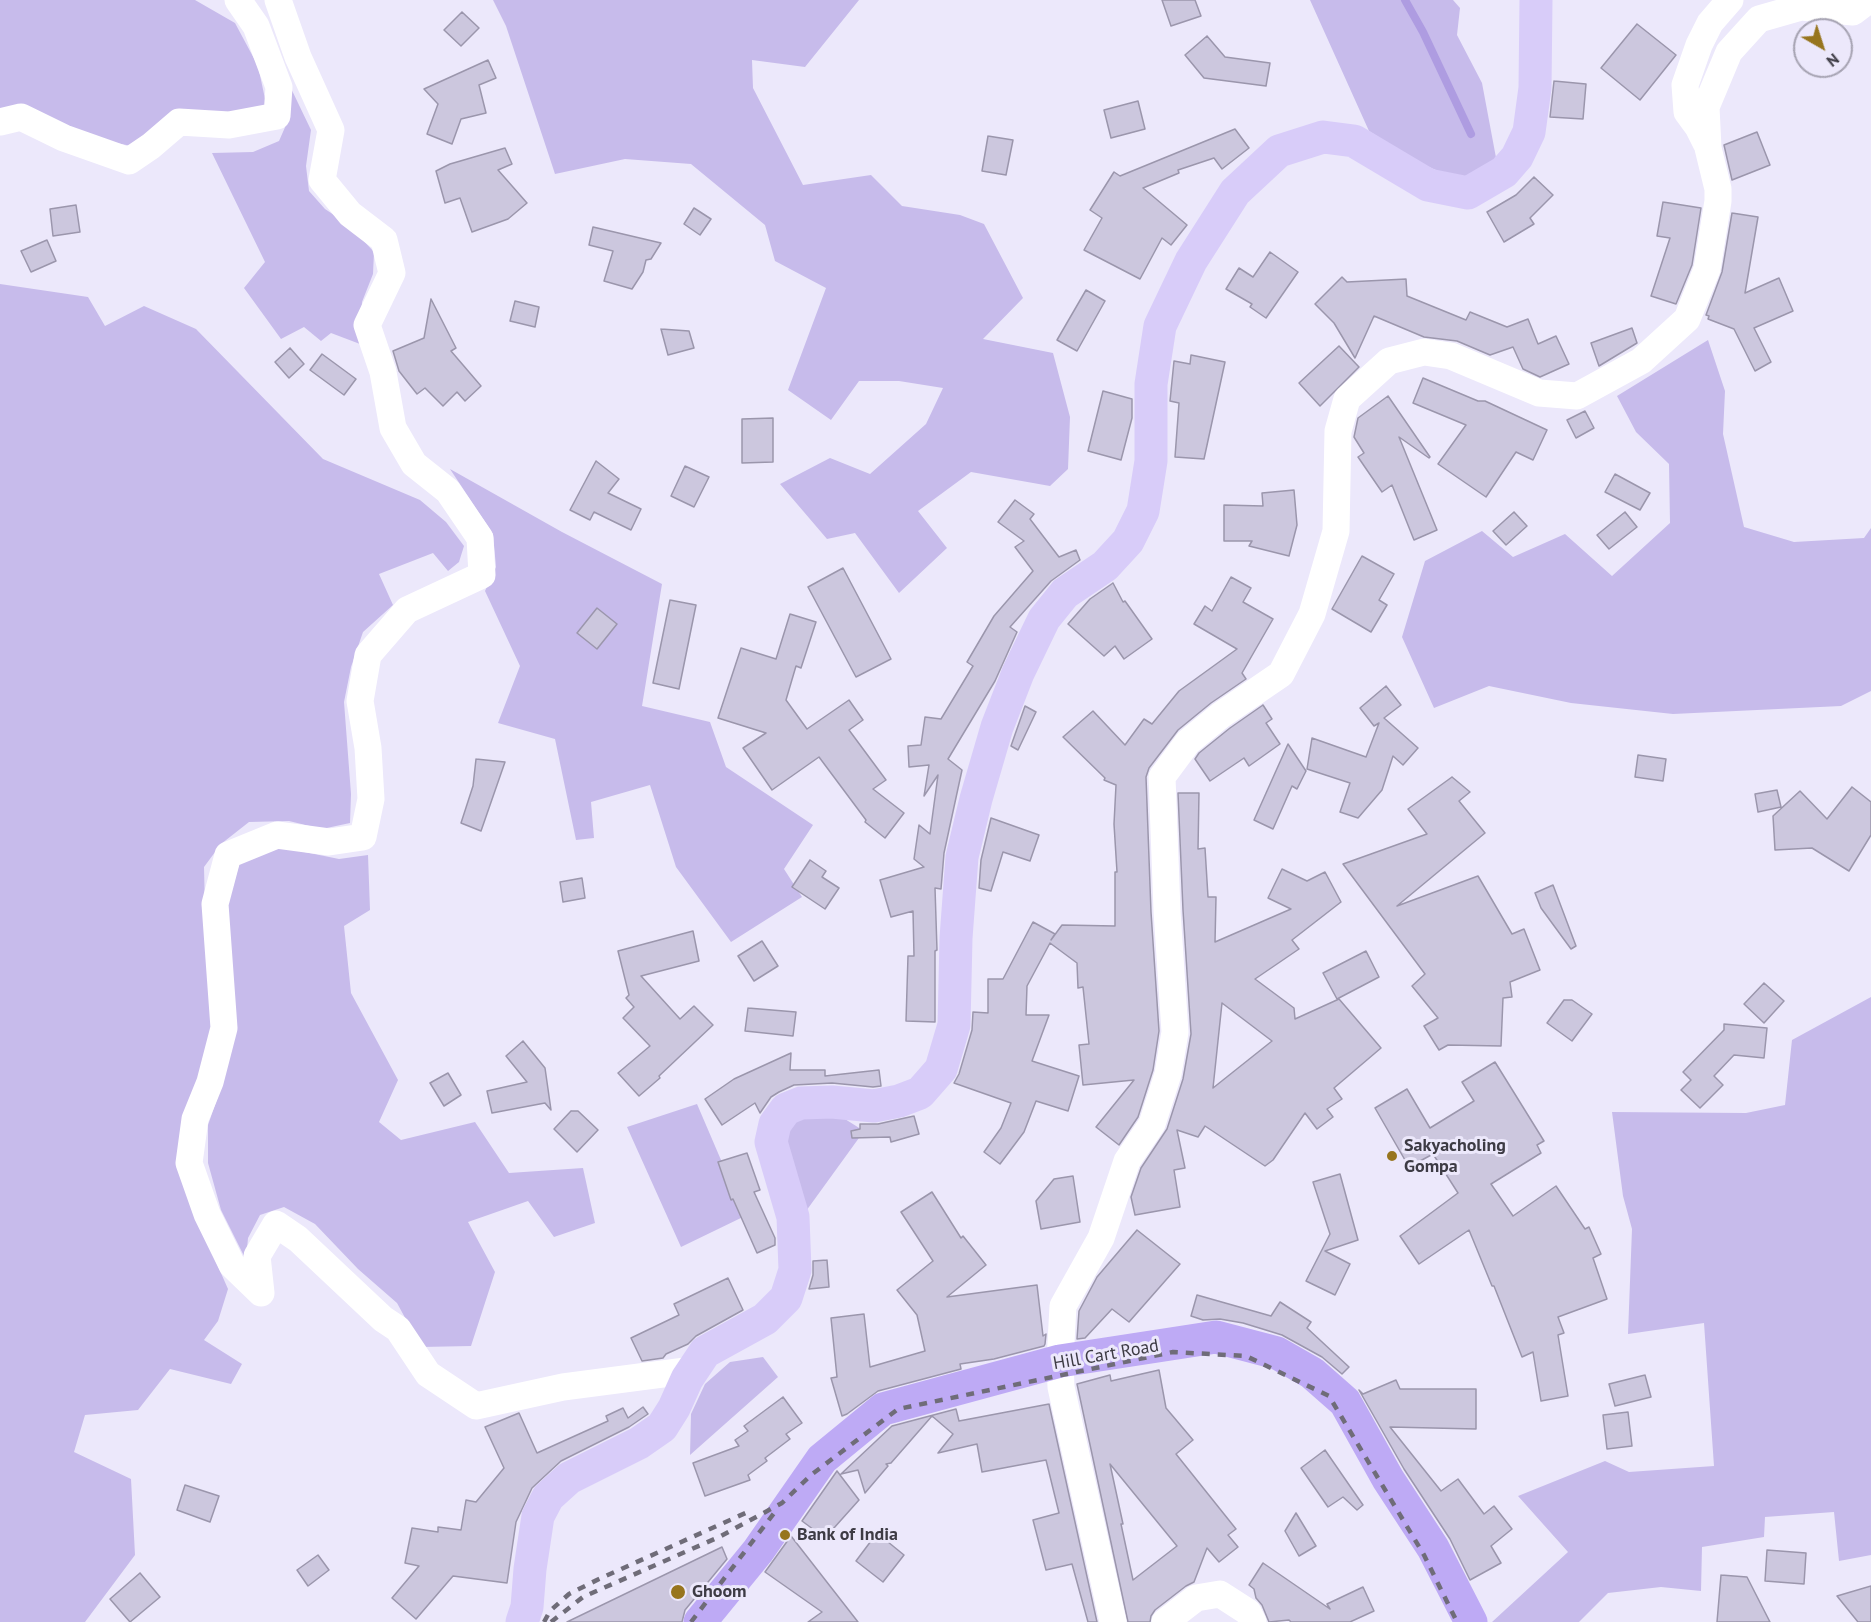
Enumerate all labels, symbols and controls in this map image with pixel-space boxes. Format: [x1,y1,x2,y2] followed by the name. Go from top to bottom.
[1793,18,1853,78] north arrow
[1823,49,1843,72] text: N
[1404,1135,1506,1178] place label: Sakyacholing Gompa
[1385,1149,1399,1163] marker: Sakyacholing Gompa
[1052,1335,1160,1375] street label: Hill Cart Road
[797,1524,898,1546] place label: Bank of India
[778,1528,792,1542] marker: Bank of India
[692,1581,747,1603] place label: Ghoom
[669,1583,687,1601] marker: Ghoom

